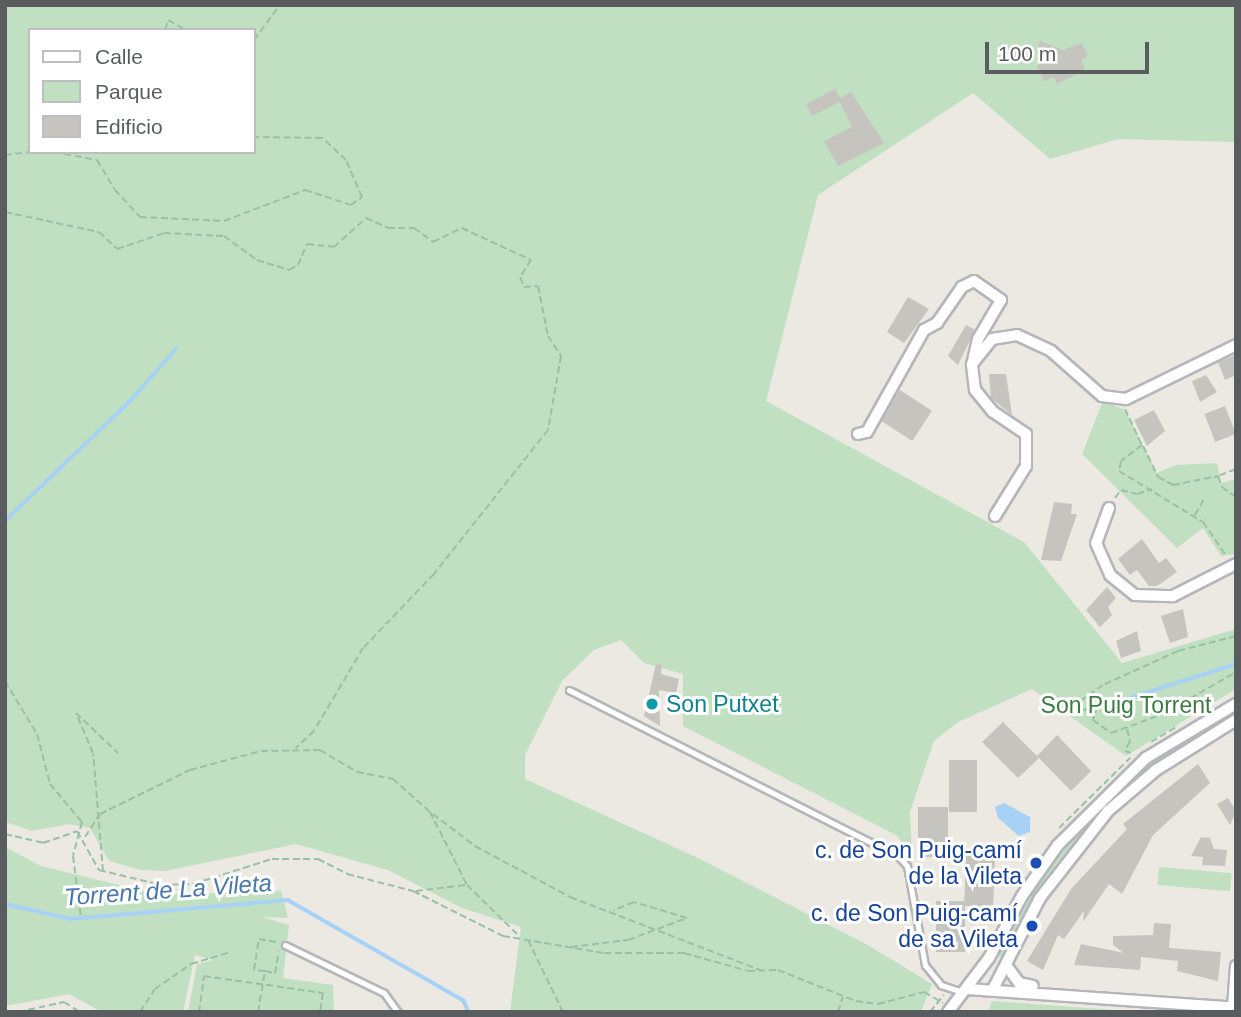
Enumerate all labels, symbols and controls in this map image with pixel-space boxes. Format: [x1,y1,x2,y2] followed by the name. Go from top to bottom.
[28,28,256,154] legend
[989,28,1154,72] scale bar
[998,42,1056,65] text: 100 m
[95,45,143,68] text: Calle
[95,80,163,103] text: Parque
[95,115,163,138] text: Edificio
[666,690,779,718] place label: Son Putxet
[1040,691,1212,719] park label: Son Puig Torrent
[644,696,660,712] marker: Son Putxet
[815,836,1022,890] place label: c. de Son Puig-camí de la Vileta
[1028,855,1044,871] marker: c. de Son Puig-camí de la Vileta
[63,868,273,912] water label: Torrent de La Vileta
[811,899,1018,953] place label: c. de Son Puig-camí de sa Vileta
[1024,918,1040,934] marker: c. de Son Puig-camí de sa Vileta

